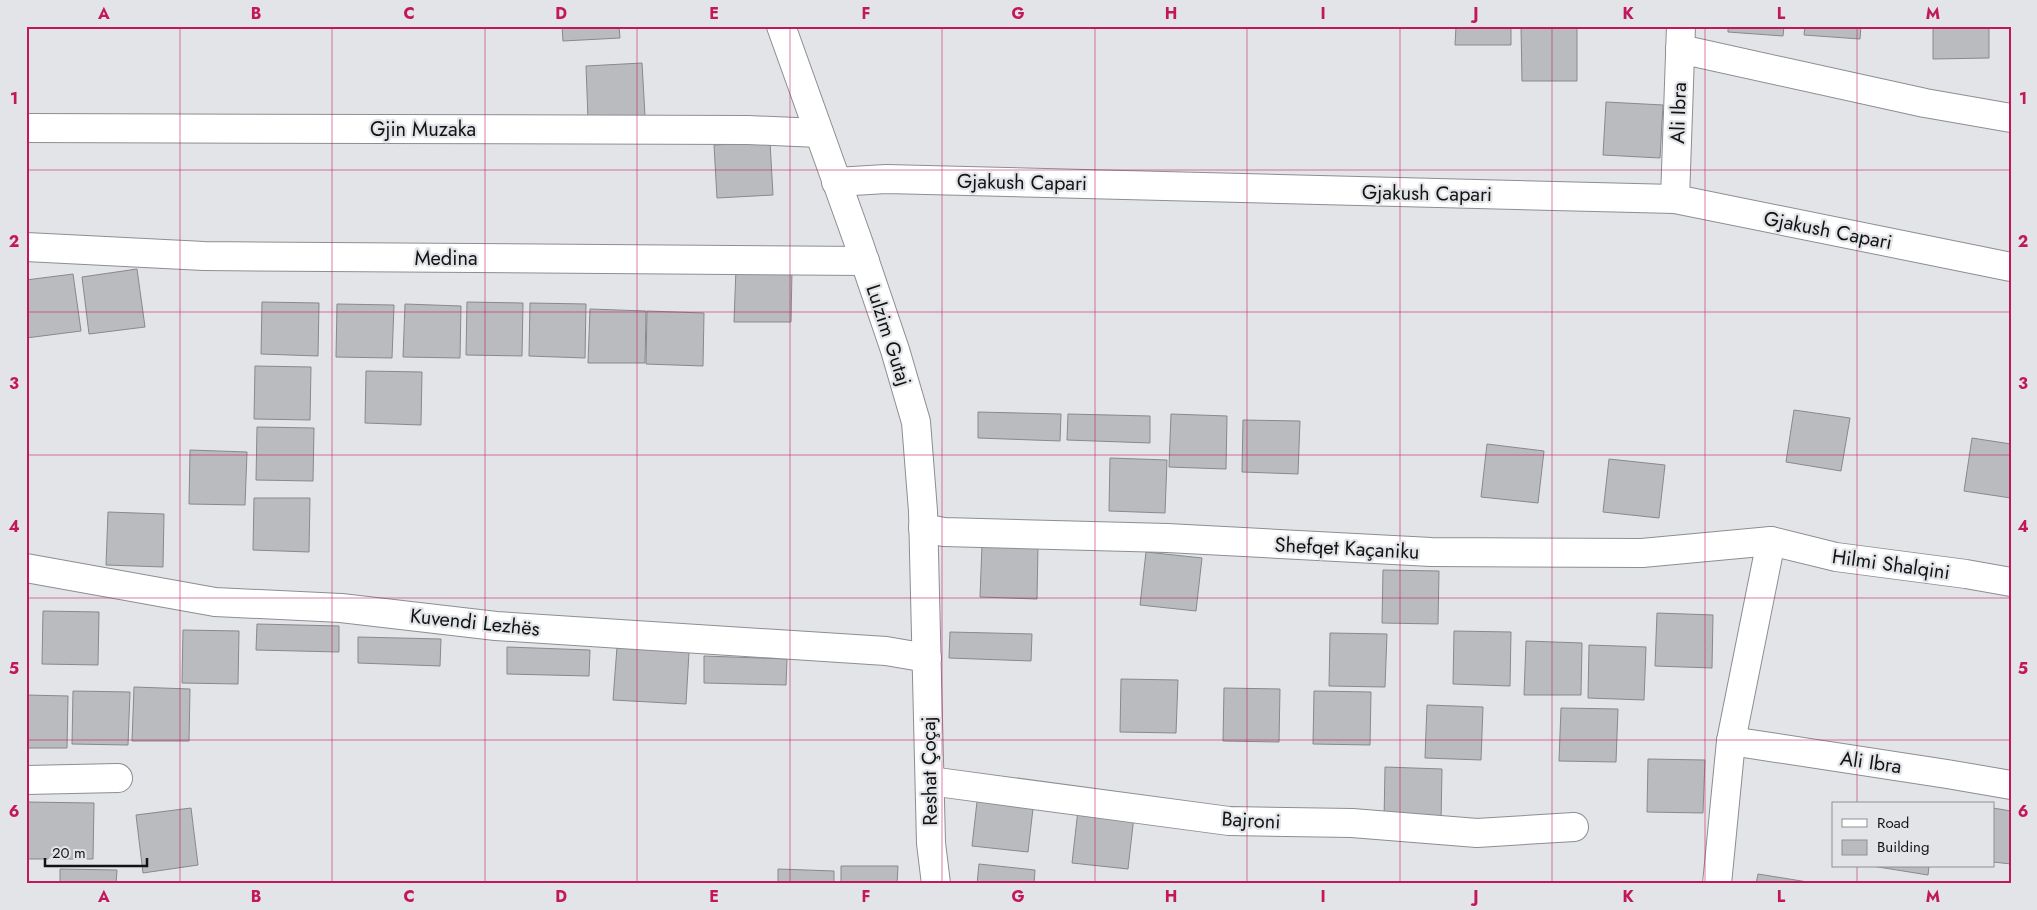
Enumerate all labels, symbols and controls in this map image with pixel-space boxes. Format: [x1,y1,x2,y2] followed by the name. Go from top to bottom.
[97,2,110,25] text: A
[251,2,261,25] text: B
[403,2,415,25] text: C
[555,2,567,25] text: D
[709,2,719,25] text: E
[862,2,870,25] text: F
[1011,2,1025,25] text: G
[1165,2,1177,25] text: H
[1320,2,1326,25] text: I
[1470,2,1479,25] text: J
[1622,2,1634,25] text: K
[1777,2,1786,25] text: L
[1926,2,1940,25] text: M
[1663,82,1694,144] street label: Ali Ibra
[10,87,18,110] text: 1
[2019,87,2027,110] text: 1
[370,115,476,144] street label: Gjin Muzaka
[957,167,1087,198] street label: Gjakush Capari
[1362,178,1492,209] street label: Gjakush Capari
[1761,204,1895,257] street label: Gjakush Capari
[9,230,19,253] text: 2
[2018,230,2028,253] text: 2
[414,244,478,273] street label: Medina
[858,281,919,390] street label: Lulzim Gutaj
[9,372,19,395] text: 3
[2018,372,2028,395] text: 3
[8,515,20,538] text: 4
[2017,515,2029,538] text: 4
[1274,530,1420,567] street label: Shefqet Kaçaniku
[1830,542,1952,587] street label: Hilmi Shalqini
[409,601,541,644] street label: Kuvendi Lezhës
[9,657,19,680] text: 5
[2018,657,2028,680] text: 5
[914,716,945,826] street label: Reshat Çoçaj
[1838,744,1904,781] street label: Ali Ibra
[9,800,19,823] text: 6
[2018,800,2028,823] text: 6
[1832,802,1994,868] legend
[1221,804,1281,837] street label: Bajroni
[1877,812,1909,834] text: Road
[45,835,148,867] scale bar
[1877,836,1929,858] text: Building
[52,842,86,864] text: 20 m
[97,885,110,908] text: A
[251,885,261,908] text: B
[403,885,415,908] text: C
[555,885,567,908] text: D
[709,885,719,908] text: E
[862,885,870,908] text: F
[1011,885,1025,908] text: G
[1165,885,1177,908] text: H
[1320,885,1326,908] text: I
[1470,885,1479,908] text: J
[1622,885,1634,908] text: K
[1777,885,1786,908] text: L
[1926,885,1940,908] text: M

